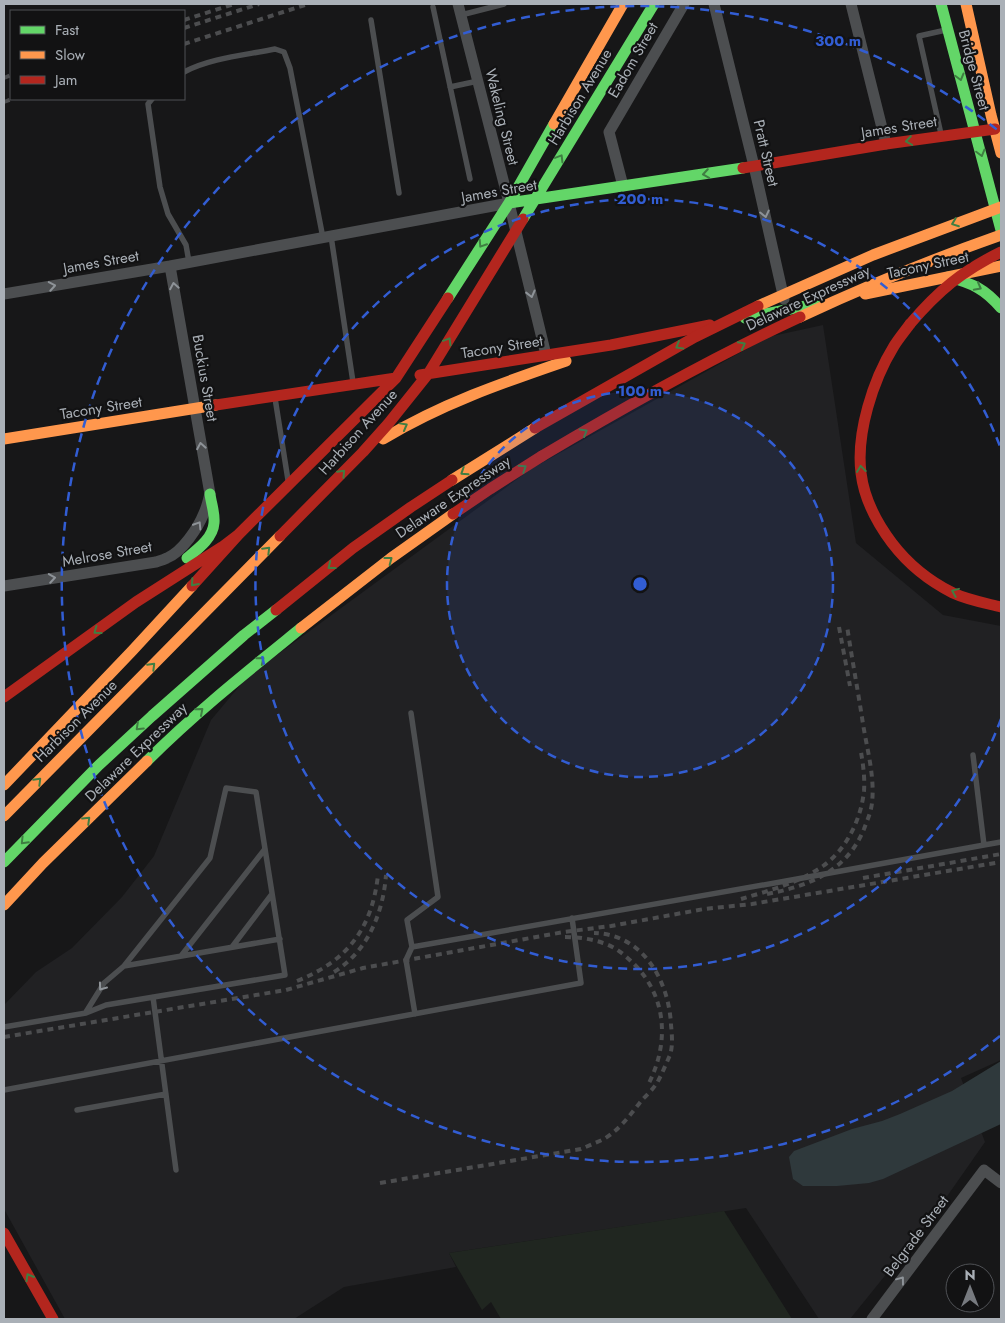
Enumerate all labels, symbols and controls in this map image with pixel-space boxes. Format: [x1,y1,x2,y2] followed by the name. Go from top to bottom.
[10,10,185,100] legend
[602,18,664,102] street label: Eadom Street
[55,19,79,41] text: Fast
[953,27,995,113] street label: Bridge Street
[815,30,861,52] text: 300 m
[55,44,86,66] text: Slow
[543,44,618,149] street label: Harbison Avenue
[479,66,525,168] street label: Wakeling Street
[53,69,78,91] text: Jam
[955,72,965,80] one-way arrow
[857,110,939,144] street label: James Street
[748,118,784,189] street label: Pratt Street
[905,135,914,145] one-way arrow
[975,148,985,157] one-way arrow
[554,154,564,163] one-way arrow
[701,168,710,178] one-way arrow
[457,173,539,209] street label: James Street
[617,188,663,210] text: 200 m
[759,209,770,218] one-way arrow
[951,217,960,227] one-way arrow
[479,239,489,248] one-way arrow
[59,244,141,280] street label: James Street
[885,246,971,284] street label: Tacony Street
[742,259,874,336] street label: Delaware Expressway
[47,281,56,291] one-way arrow
[972,281,981,291] one-way arrow
[169,282,179,291] one-way arrow
[525,290,536,299] one-way arrow
[459,330,545,364] street label: Tacony Street
[187,333,224,424] street label: Buckius Street
[442,337,452,346] one-way arrow
[675,340,684,350] one-way arrow
[737,341,746,351] one-way arrow
[618,380,662,402] text: 100 m
[313,384,403,480] street label: Harbison Avenue
[58,391,144,425] street label: Tacony Street
[399,422,408,432] one-way arrow
[579,428,588,438] one-way arrow
[197,442,207,451] one-way arrow
[391,450,515,544] street label: Delaware Expressway
[517,465,527,474] one-way arrow
[856,465,867,473] one-way arrow
[460,466,470,475] one-way arrow
[336,470,345,479] one-way arrow
[191,522,201,531] one-way arrow
[61,535,154,573] street label: Melrose Street
[261,547,270,556] one-way arrow
[383,557,393,566] one-way arrow
[328,560,337,568] one-way arrow
[48,574,56,584] one-way arrow
[631,575,649,593] centre of rings
[191,577,200,586] one-way arrow
[951,588,960,599] one-way arrow
[93,624,102,634] one-way arrow
[255,658,264,666] one-way arrow
[147,663,156,672] one-way arrow
[30,675,122,767] street label: Harbison Avenue
[80,697,192,807] street label: Delaware Expressway
[195,708,204,717] one-way arrow
[136,721,145,730] one-way arrow
[32,778,41,787] one-way arrow
[81,817,90,826] one-way arrow
[21,836,30,845] one-way arrow
[99,981,108,991] one-way arrow
[878,1190,954,1281] street label: Belgrade Street
[945,1263,995,1313] north arrow
[964,1265,976,1285] text: N
[25,1273,35,1282] one-way arrow
[895,1276,904,1286] one-way arrow

